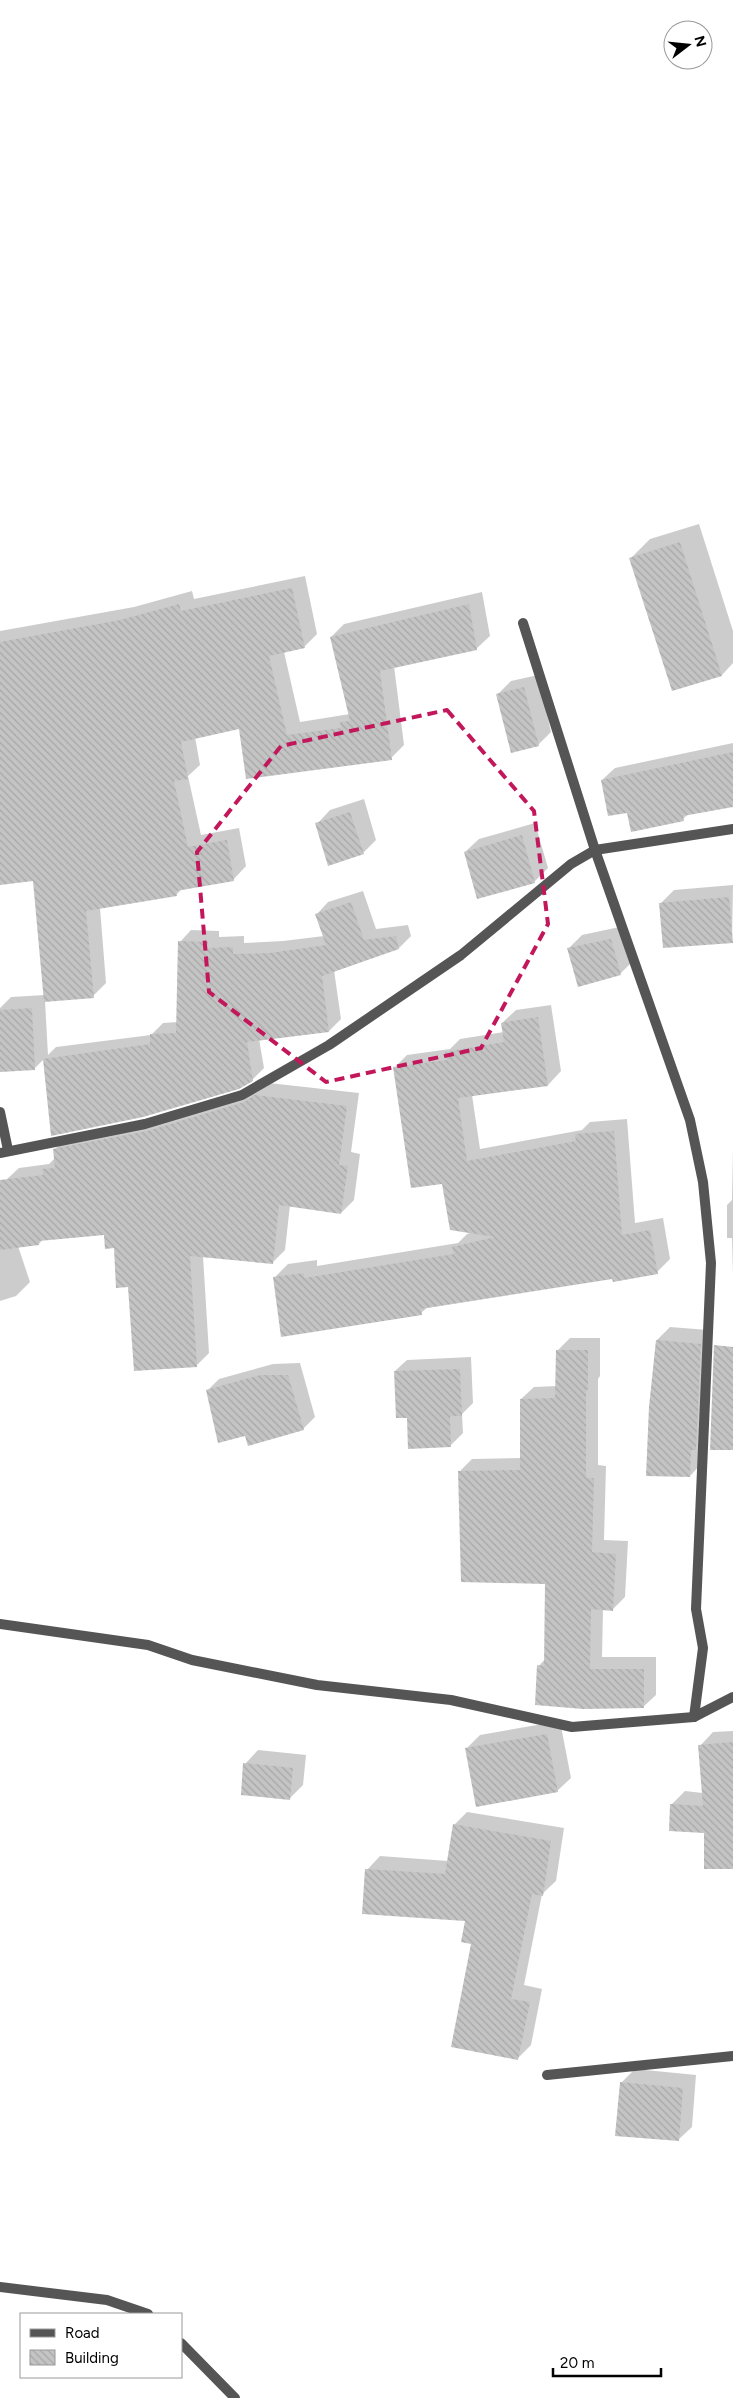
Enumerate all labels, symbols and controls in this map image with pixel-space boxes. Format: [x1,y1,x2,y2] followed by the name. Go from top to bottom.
[663,20,713,70] north arrow
[690,34,710,49] text: N
[20,2313,182,2378] legend
[65,2324,100,2342] text: Road
[553,2346,660,2378] scale bar
[65,2349,119,2367] text: Building
[560,2354,594,2372] text: 20 m

